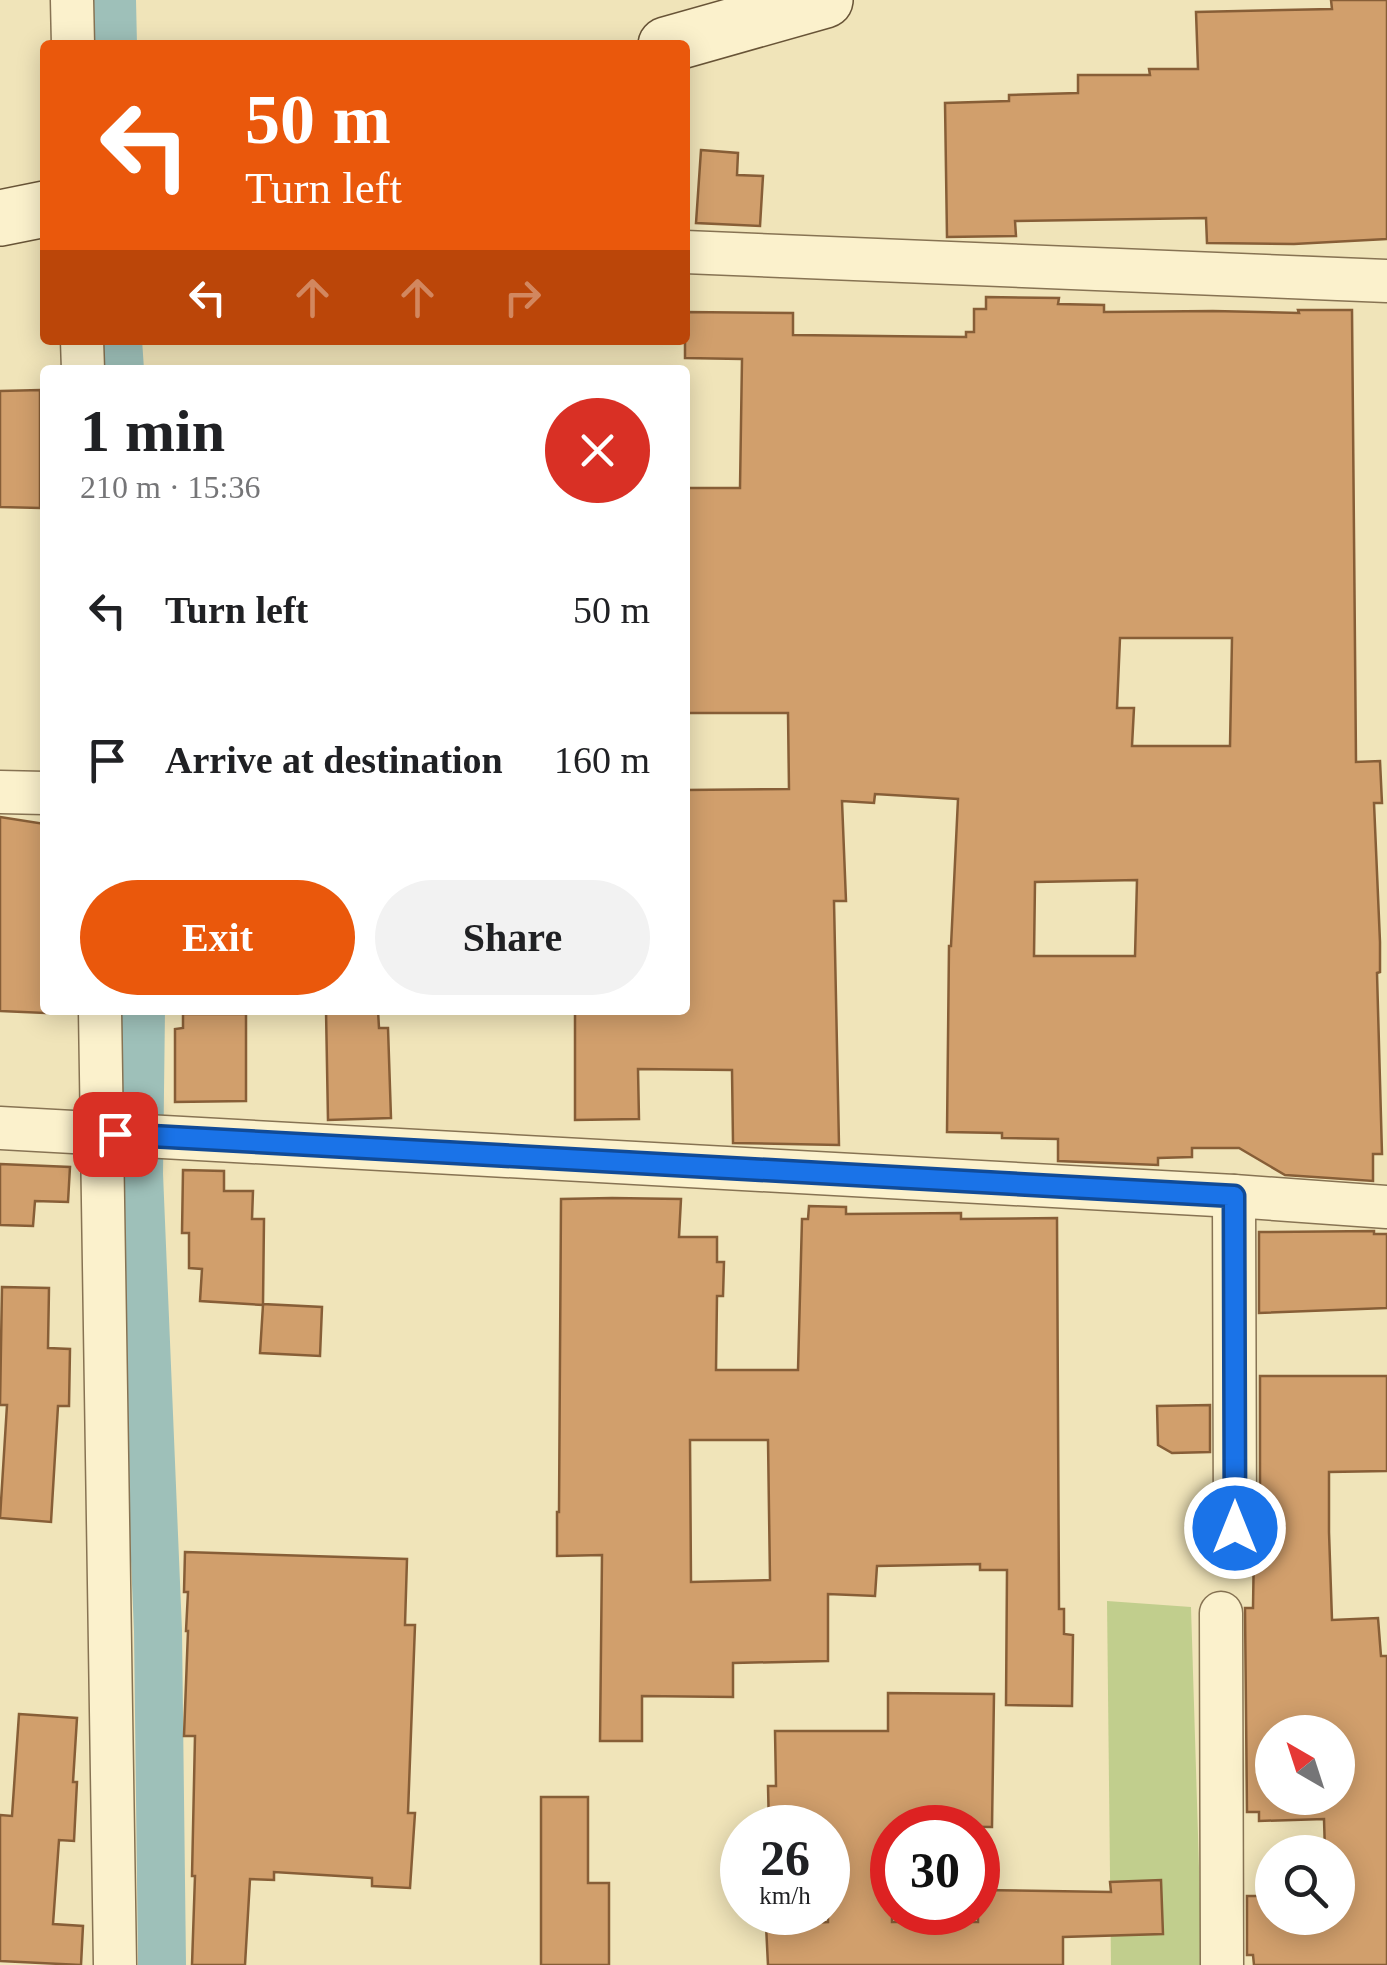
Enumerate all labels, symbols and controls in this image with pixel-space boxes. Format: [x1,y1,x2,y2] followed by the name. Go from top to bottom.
[80,80,210,210] icon: left
[245,81,391,158] text: 50 m
[245,163,402,213] text: Turn left
[180,270,235,325] icon: left
[285,270,340,325] icon: ahead
[390,270,445,325] icon: ahead
[495,270,550,325] icon: right
[80,398,225,464] text: 1 min
[545,398,650,503] button: close
[80,469,260,505] text: 210 m · 15:36
[80,583,135,638] icon: left
[165,589,308,631] text: Turn left
[573,589,650,631] text: 50 m
[80,733,135,788] icon: arrive
[165,739,503,781] text: Arrive at destination
[554,739,650,781] text: 160 m
[80,880,355,995] button: Exit
[375,880,650,995] button: Share
[73,1092,158,1177] pin
[88,1107,143,1162] icon: arrive
[1183,1476,1287,1580] position arrow
[1255,1715,1355,1815] north arrow
[1255,1715,1355,1935] map controls
[870,1805,1000,1935] speed limit sign: 30
[760,1830,810,1886] text: 26
[1255,1835,1355,1935] button: search
[759,1882,811,1909] text: km/h

